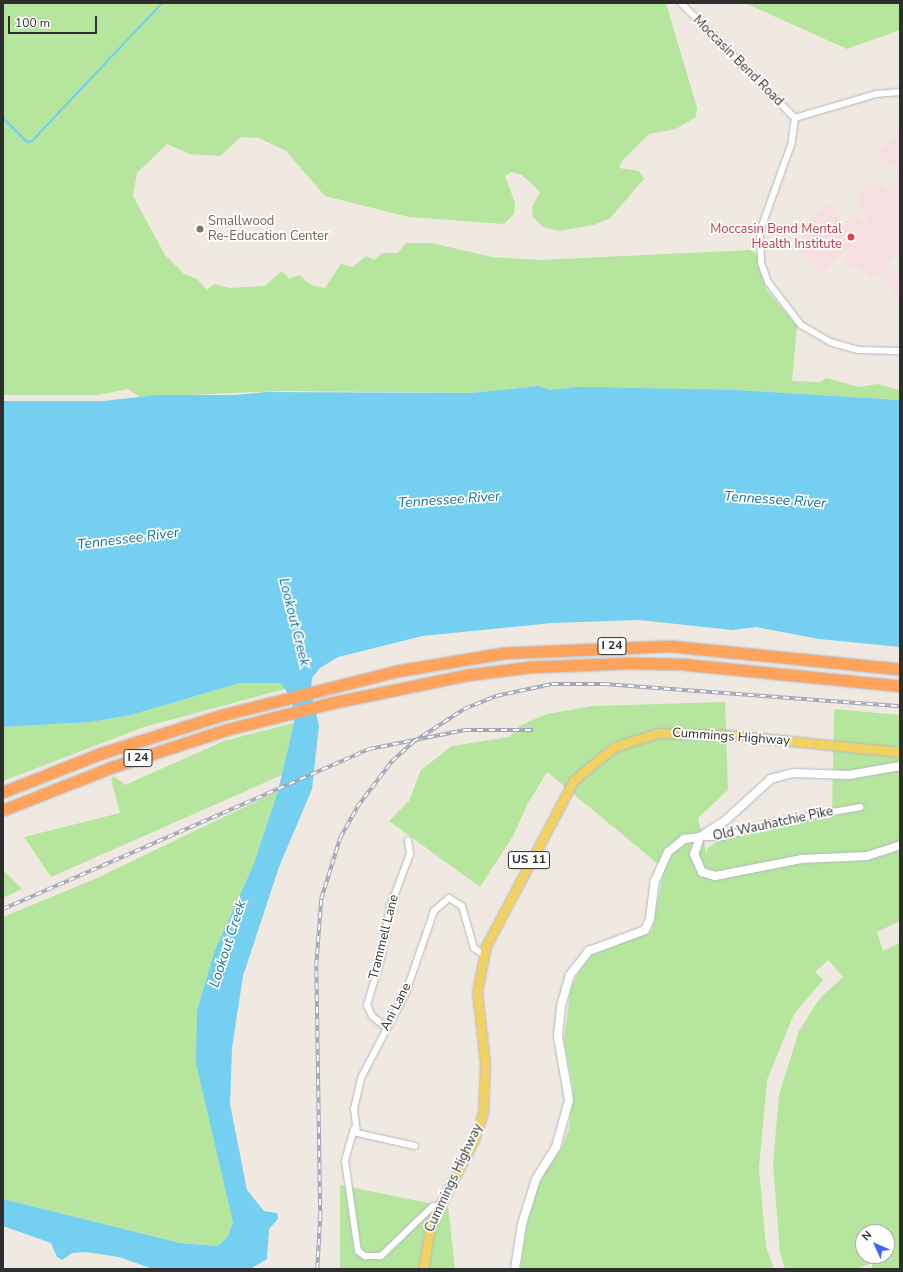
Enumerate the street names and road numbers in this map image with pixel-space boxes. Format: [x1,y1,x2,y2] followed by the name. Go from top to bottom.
[690,13,786,109] street label: Moccasin Bend Road
[597,636,627,656] road number: I 24
[672,725,790,749] street label: Cummings Highway
[123,748,153,768] road number: I 24
[712,804,834,844] street label: Old Wauhatchie Pike
[507,850,551,870] road number: US 11
[366,893,402,981] street label: Trammell Lane
[377,981,415,1033] street label: Ani Lane
[422,1121,486,1235] street label: Cummings Highway

